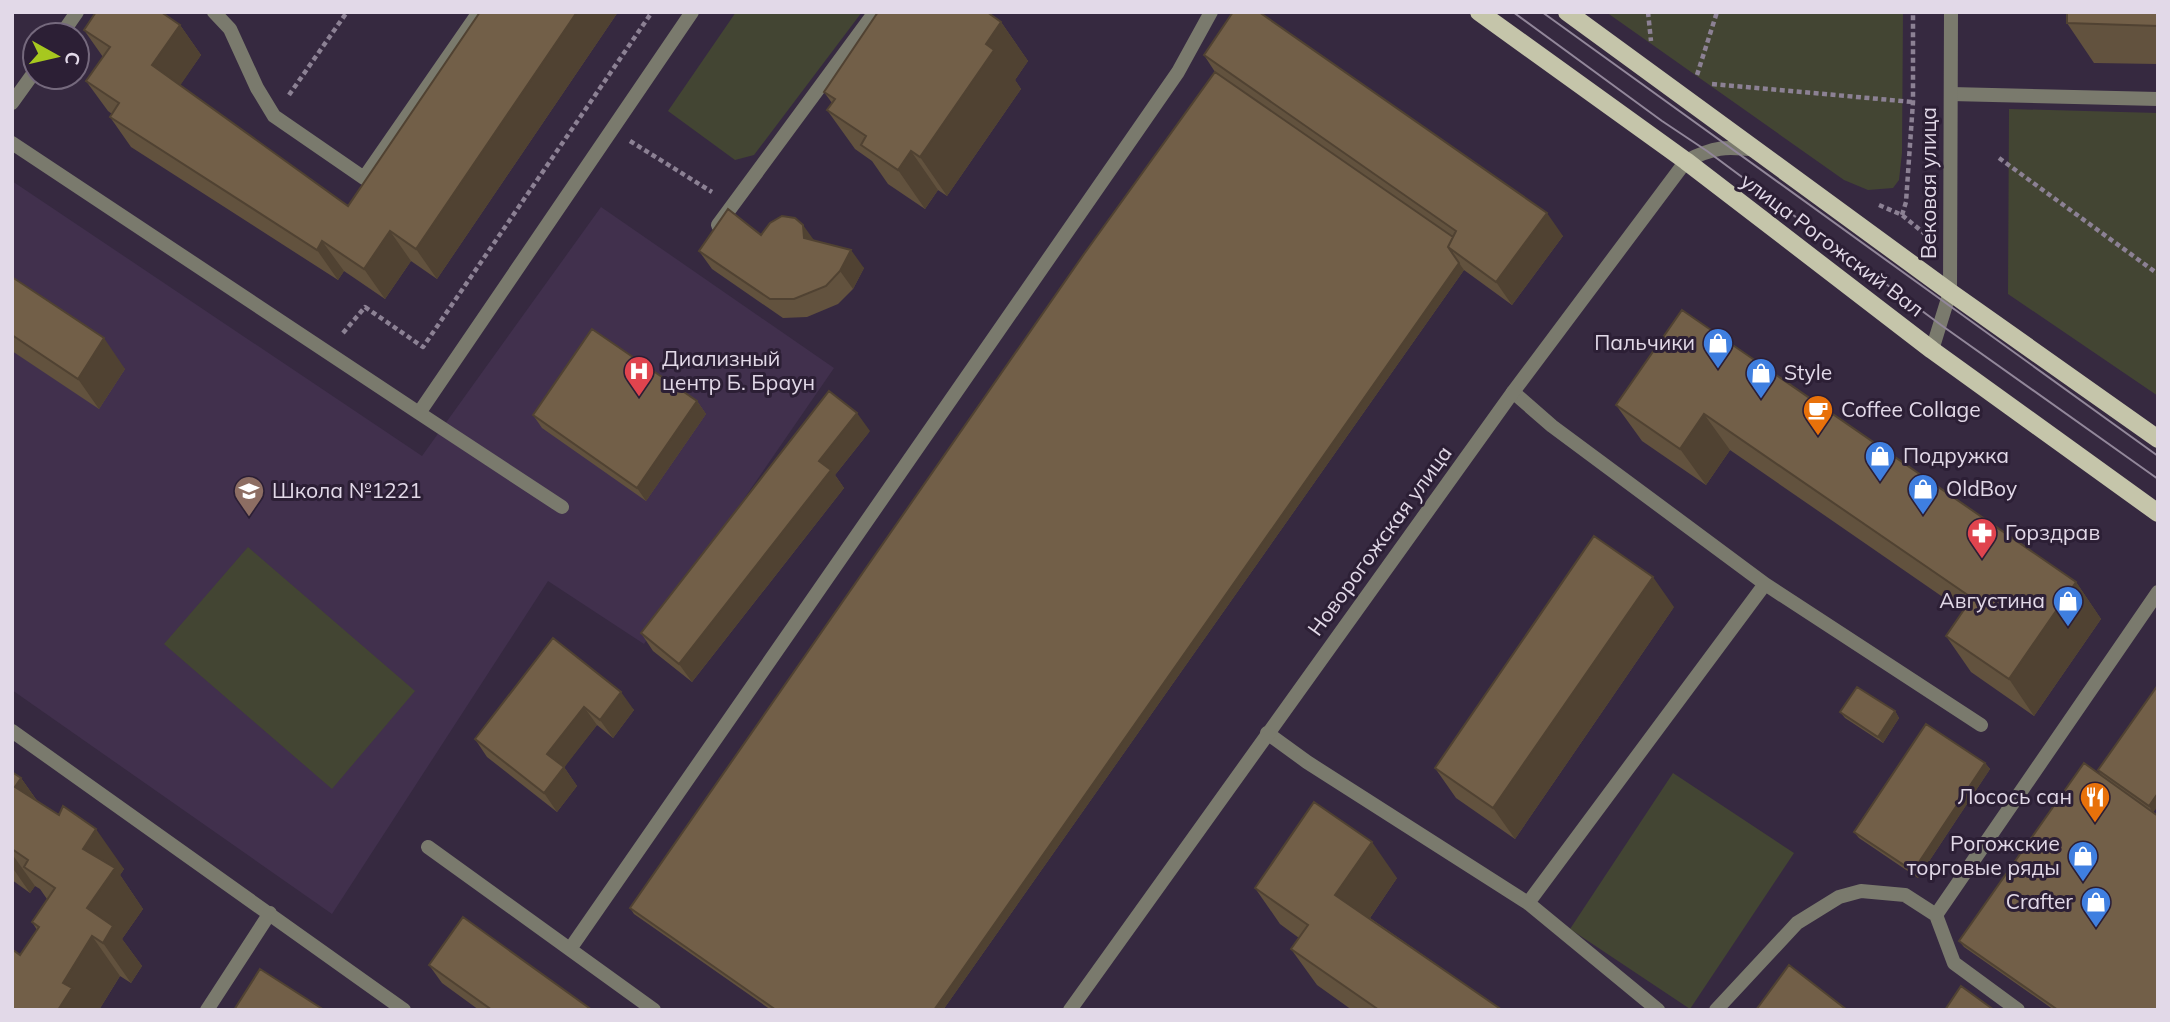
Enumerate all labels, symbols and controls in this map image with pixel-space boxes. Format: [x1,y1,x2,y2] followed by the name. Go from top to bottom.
[21,21,91,91] north arrow
[60,50,86,66] text: С
[1915,107,1941,259] street label: Вековая улица
[1736,167,1929,322] street label: улица Рогожский Вал
[1701,326,1735,370] shop icon: Пальчики
[1594,329,1695,355] place label: Пальчики
[662,345,815,395] place label: Диализный центр Б. Браун
[622,354,656,398] hospital icon: Диализный центр Б. Браун
[1744,356,1778,400] shop icon: Style
[1784,359,1832,385] place label: Style
[1801,393,1835,437] cafe icon: Coffee Collage
[1841,396,1981,422] place label: Coffee Collage
[1863,439,1897,483] shop icon: Подружка
[1301,440,1457,641] street label: Новорогожская улица
[1903,442,2009,468] place label: Подружка
[1906,472,1940,516] shop icon: OldBoy
[232,474,266,518] school or university icon: Школа №1221
[1946,475,2017,501] place label: OldBoy
[272,477,422,503] place label: Школа №1221
[1965,516,1999,560] pharmacy icon: Горздрав
[2005,519,2100,545] place label: Горздрав
[2051,584,2085,628] shop icon: Августина
[1939,587,2045,613] place label: Августина
[2078,780,2112,824] restaurant icon: Лосось сан
[1957,783,2072,809] place label: Лосось сан
[1907,830,2060,880] place label: Рогожские торговые ряды
[2066,839,2100,883] shop icon: Рогожские торговые ряды
[2079,885,2113,929] shop icon: Crafter
[2006,888,2073,914] place label: Crafter

